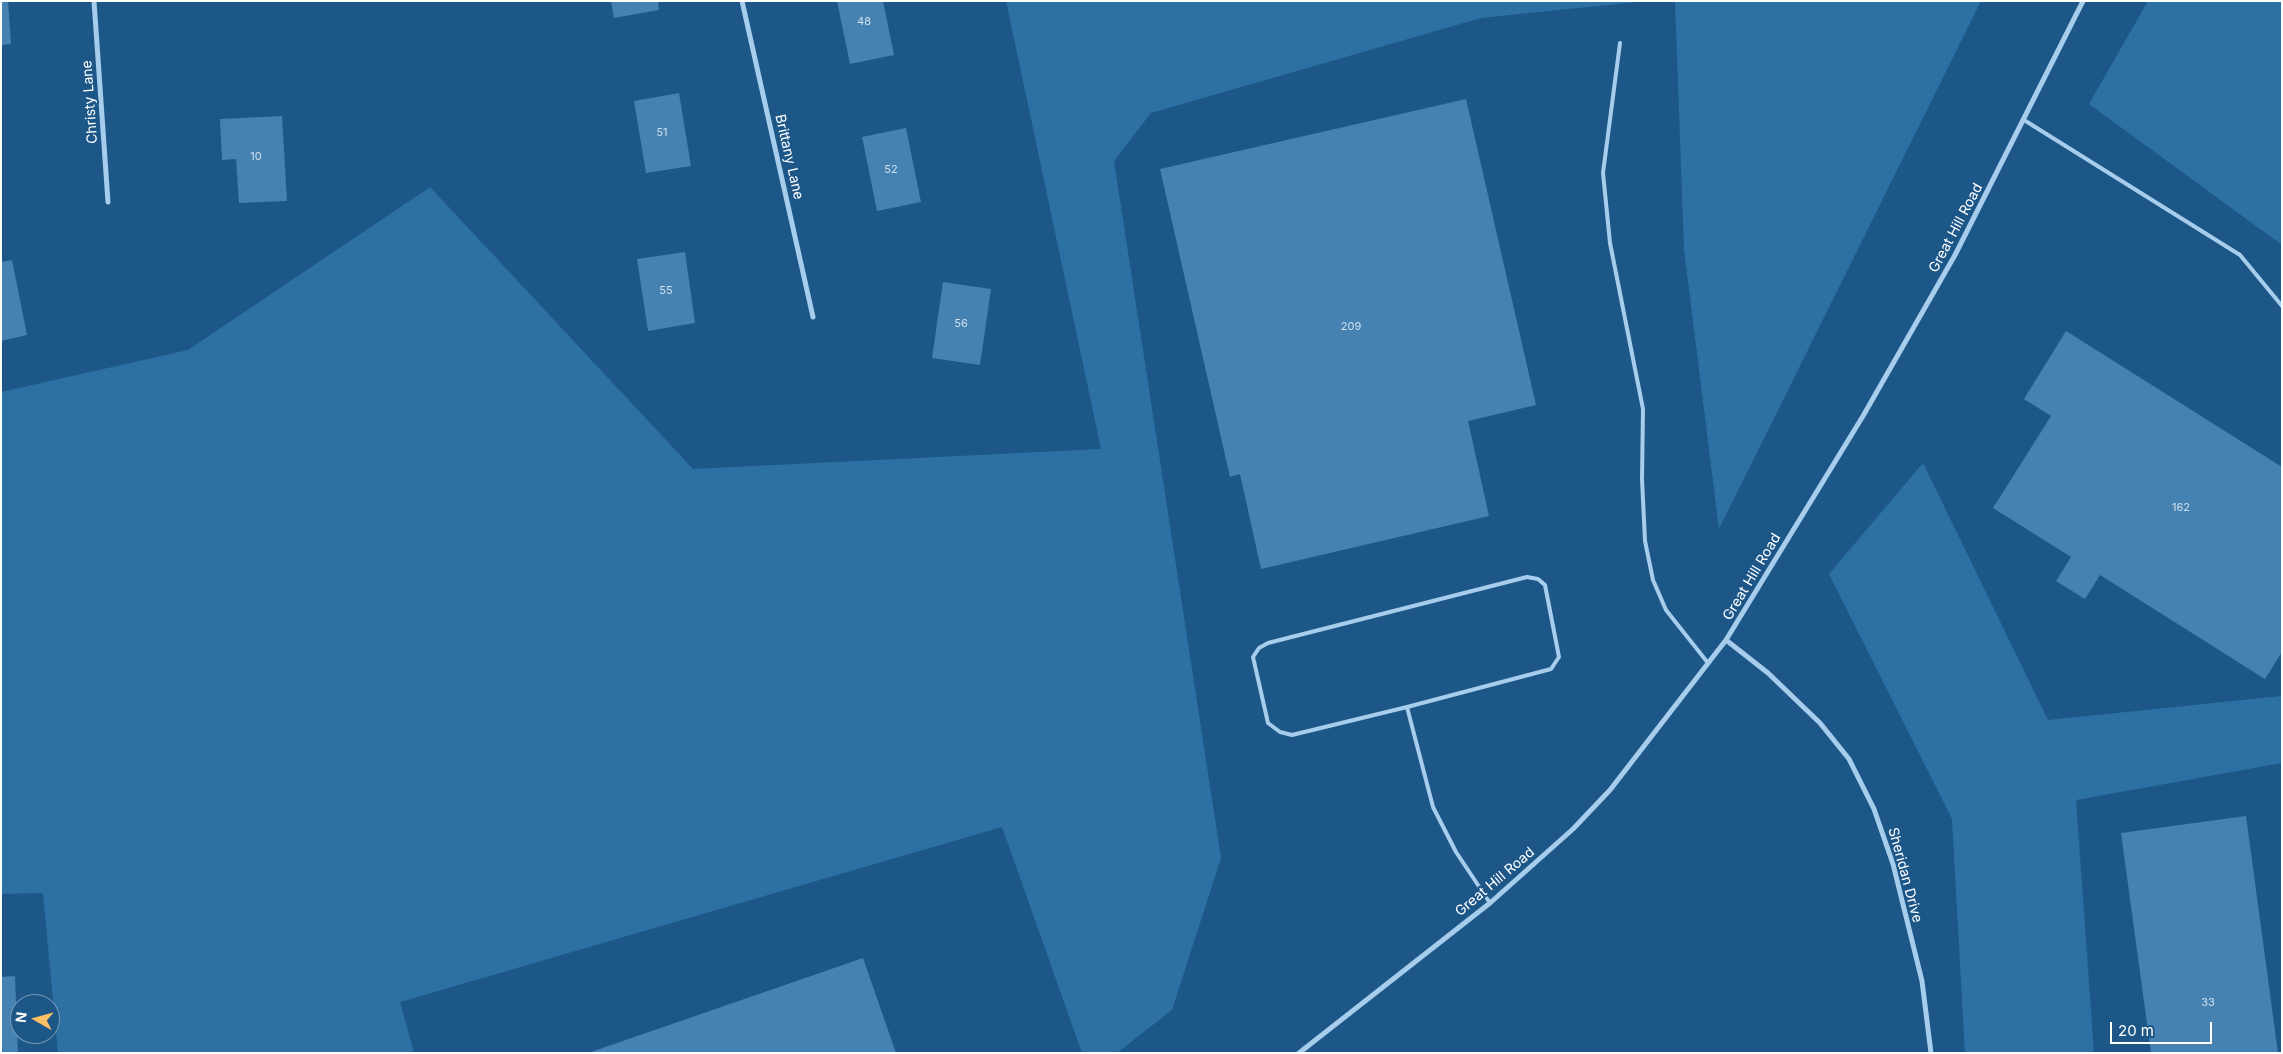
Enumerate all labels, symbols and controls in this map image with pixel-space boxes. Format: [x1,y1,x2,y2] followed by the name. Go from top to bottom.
[857,15,871,29] house number: 48
[79,60,101,144] street label: Christy Lane
[771,113,807,201] street label: Brittany Lane
[656,126,668,140] house number: 51
[250,150,262,164] house number: 10
[884,163,898,177] house number: 52
[1925,181,1987,275] street label: Great Hill Road
[659,284,673,298] house number: 55
[954,317,968,331] house number: 56
[1341,320,1361,334] house number: 209
[2172,501,2190,515] house number: 162
[1719,530,1785,624] street label: Great Hill Road
[1884,826,1926,924] street label: Sheridan Drive
[1452,844,1538,920] street label: Great Hill Road
[10,994,60,1044] north arrow
[2201,996,2215,1010] house number: 33
[12,1011,30,1024] text: N
[2113,1012,2216,1044] scale bar
[2118,1021,2154,1040] text: 20 m

